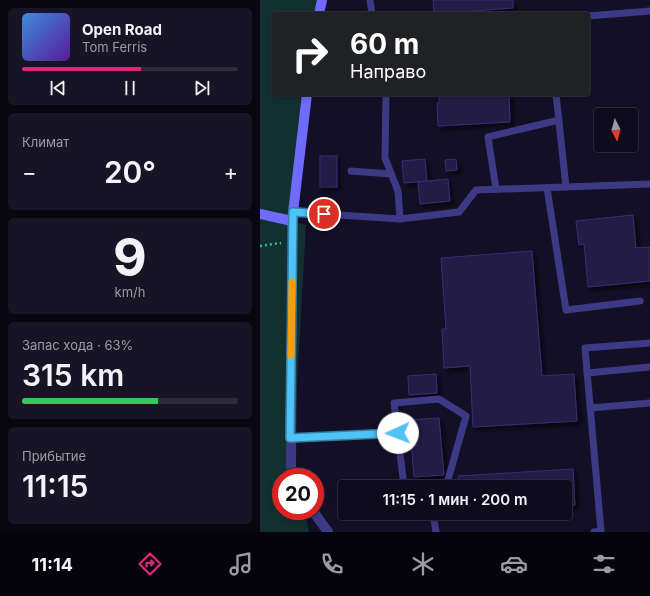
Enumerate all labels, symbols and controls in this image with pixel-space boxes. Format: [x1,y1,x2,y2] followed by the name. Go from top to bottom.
[82,20,162,39] text: Open Road
[350,27,419,61] text: 60 m
[284,28,336,80] icon: right
[82,39,147,55] text: Tom Ferris
[350,61,426,82] text: Направо
[47,77,69,99] icon: previous
[119,77,141,99] icon: pause
[191,77,213,99] icon: next
[594,108,638,152] north arrow
[594,108,638,152] map controls
[22,134,69,150] text: Климат
[104,154,156,190] text: 20°
[22,159,37,185] text: −
[223,159,238,185] text: +
[307,197,341,231] pin
[313,203,335,225] icon: arrive
[113,226,147,289] text: 9
[115,284,145,300] text: km/h
[22,337,133,353] text: Запас хода · 63%
[22,357,124,393] text: 315 km
[377,412,419,454] position arrow
[22,448,86,464] text: Прибытие
[22,468,89,504] text: 11:15
[272,468,324,520] speed limit sign: 20
[383,490,527,509] text: 11:15 · 1 мин · 200 m
[136,550,164,578] icon: directions
[227,550,255,578] icon: music
[318,550,346,578] icon: phone
[409,550,437,578] icon: climate
[500,550,528,578] icon: car
[590,550,618,578] icon: filters
[31,554,73,575] text: 11:14

